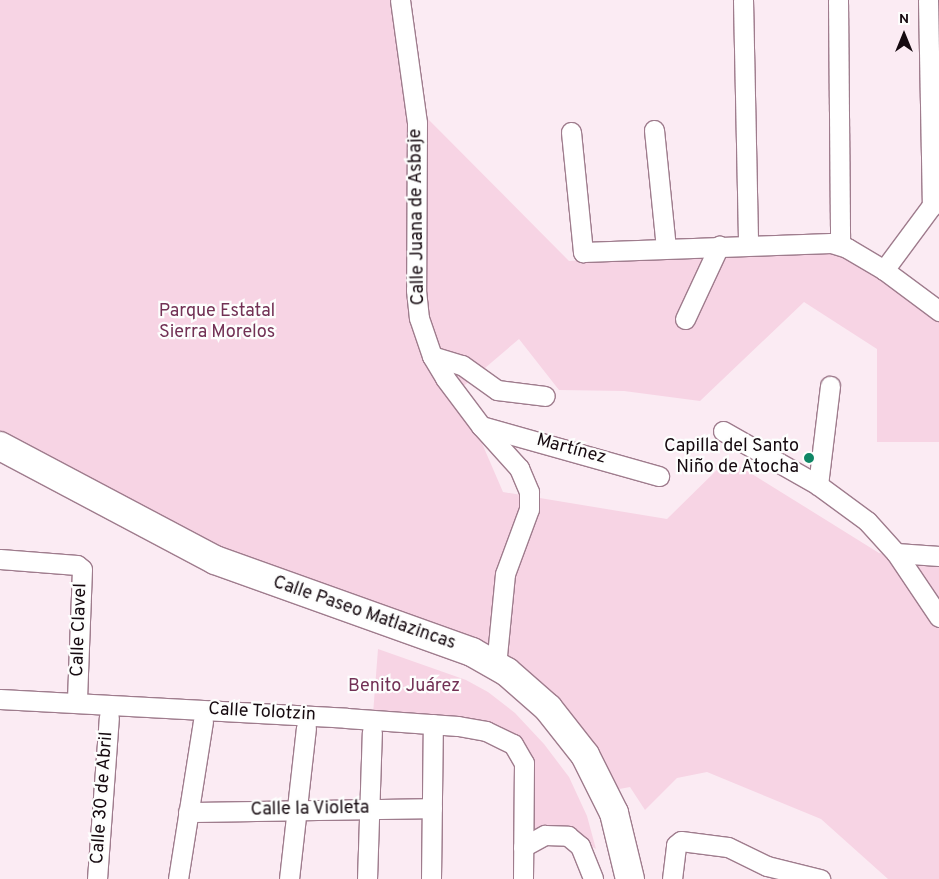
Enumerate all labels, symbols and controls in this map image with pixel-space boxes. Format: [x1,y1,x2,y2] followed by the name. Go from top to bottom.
[879,10,929,60] north arrow
[899,11,909,28] text: N
[406,128,430,306] street label: Calle Juana de Asbaje
[159,302,275,344] park label: Parque Estatal Sierra Morelos
[534,430,608,470] street label: Martínez
[664,437,799,479] place label: Capilla del Santo Niño de Atocha
[803,452,815,464] marker: Capilla del Santo Niño de Atocha
[270,573,458,655] street label: Calle Paseo Matlazincas
[68,583,92,677] street label: Calle Clavel
[348,676,460,698] park label: Benito Juárez
[207,699,317,727] street label: Calle Tolotzin
[88,731,118,865] street label: Calle 30 de Abril
[250,798,370,822] street label: Calle la Violeta

